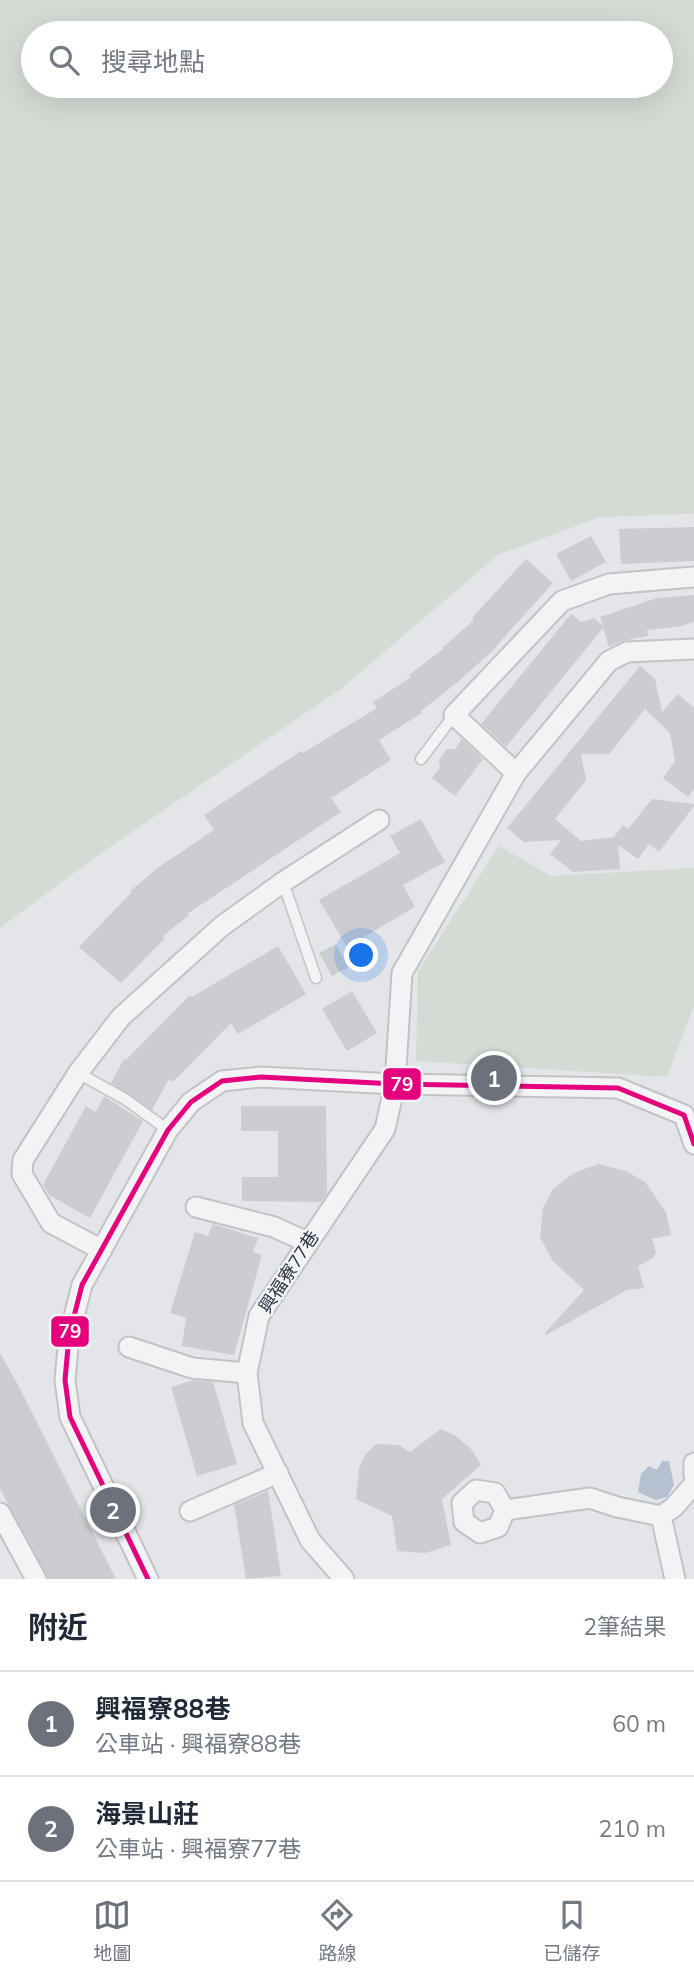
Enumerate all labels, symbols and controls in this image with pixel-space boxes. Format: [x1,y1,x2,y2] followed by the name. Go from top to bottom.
[21,21,673,98] search box
[45,41,83,79] icon: search
[101,45,205,78] text: 搜尋地點
[344,938,378,972] your location
[471,1052,517,1104] pin: 1
[382,1067,422,1101] line badge: 79
[391,1072,413,1096] text: 79
[253,1226,324,1317] street label: 興福寮77巷
[50,1315,90,1348] line badge: 79
[59,1319,81,1343] text: 79
[90,1484,136,1536] pin: 2
[28,1608,88,1646] text: 附近
[583,1612,666,1641] text: 2筆結果
[95,1692,230,1725] text: 興福寮88巷
[44,1709,58,1738] text: 1
[612,1709,666,1738] text: 60 m
[95,1729,301,1758] text: 公車站 · 興福寮88巷
[95,1797,199,1830] text: 海景山莊
[44,1814,58,1843] text: 2
[598,1814,666,1843] text: 210 m
[95,1834,301,1863] text: 公車站 · 興福寮77巷
[93,1896,132,1965] tab: 地圖
[318,1896,357,1965] tab: 路線
[543,1896,601,1965] tab: 已儲存

